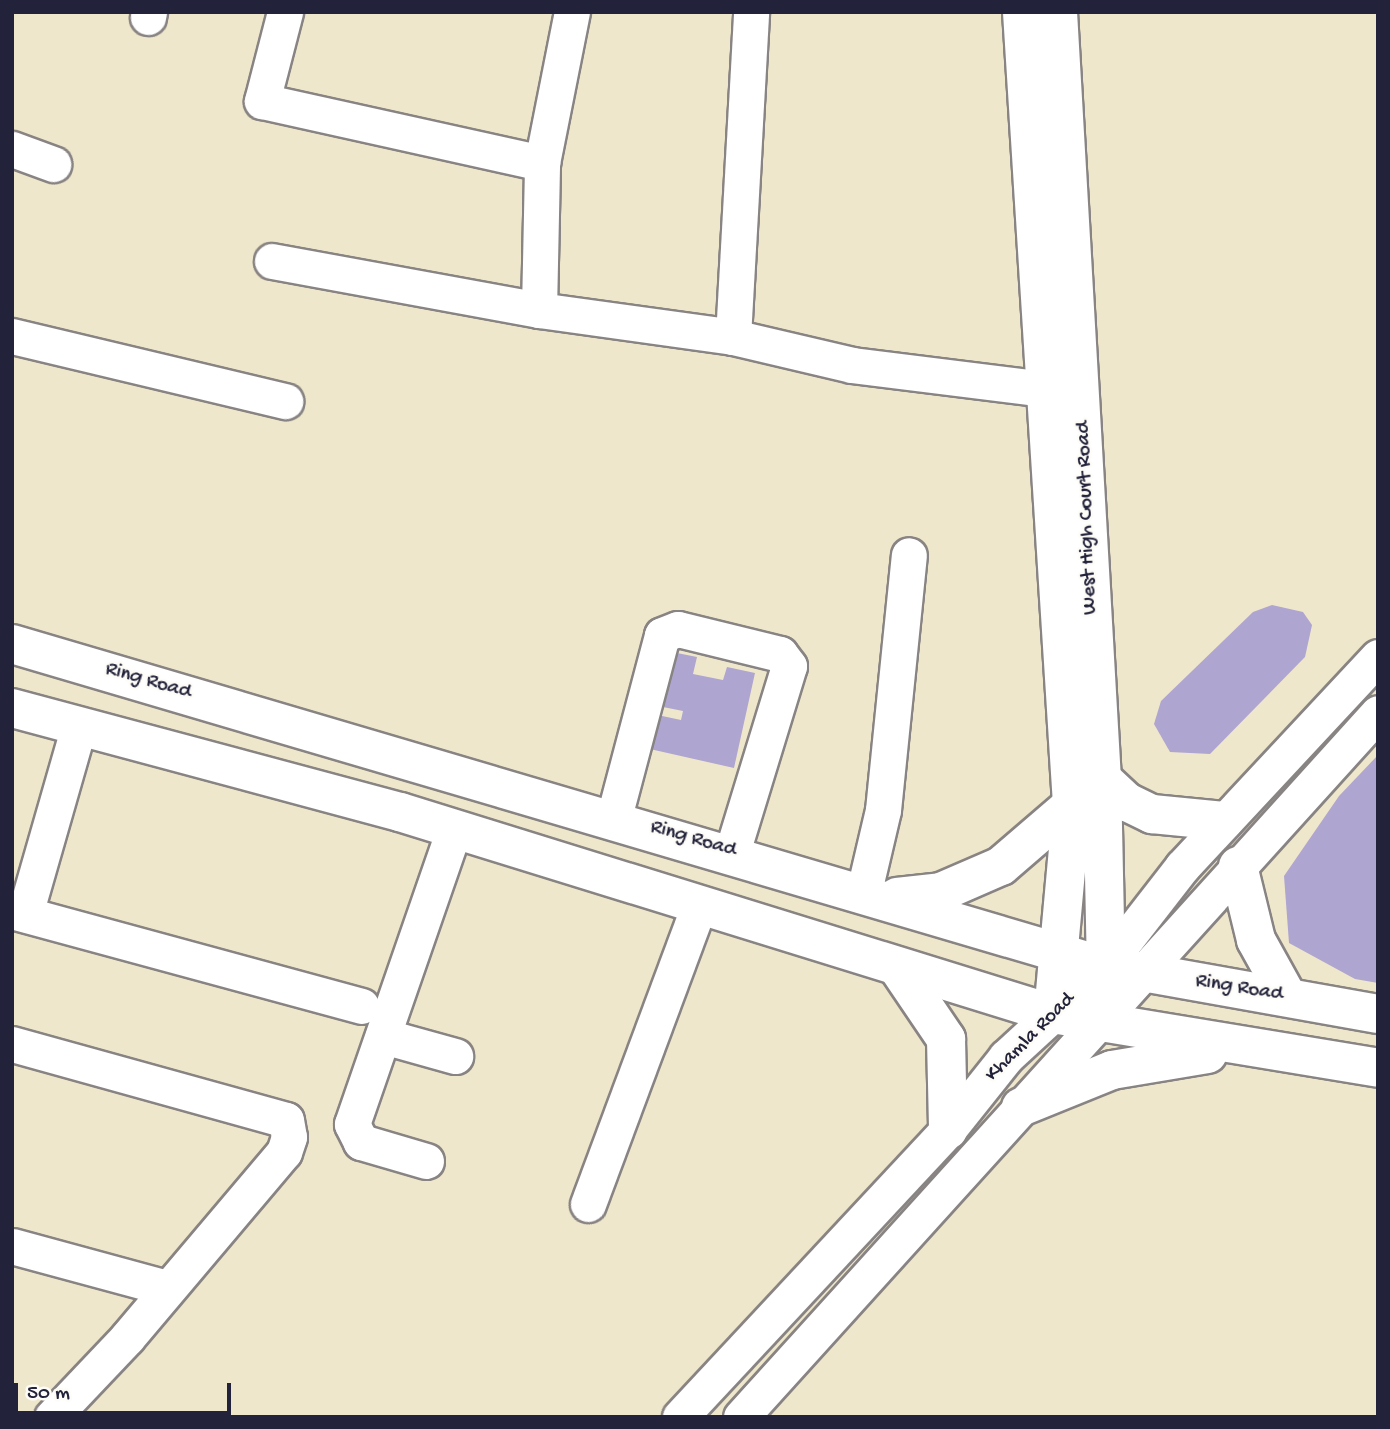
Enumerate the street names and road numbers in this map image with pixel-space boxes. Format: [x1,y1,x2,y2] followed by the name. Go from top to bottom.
[1072,421,1104,615] street label: West High Court Road
[102,658,194,706] street label: Ring Road
[647,816,739,864] street label: Ring Road
[1193,970,1285,1008] street label: Ring Road
[981,988,1081,1088] street label: Khamla Road

